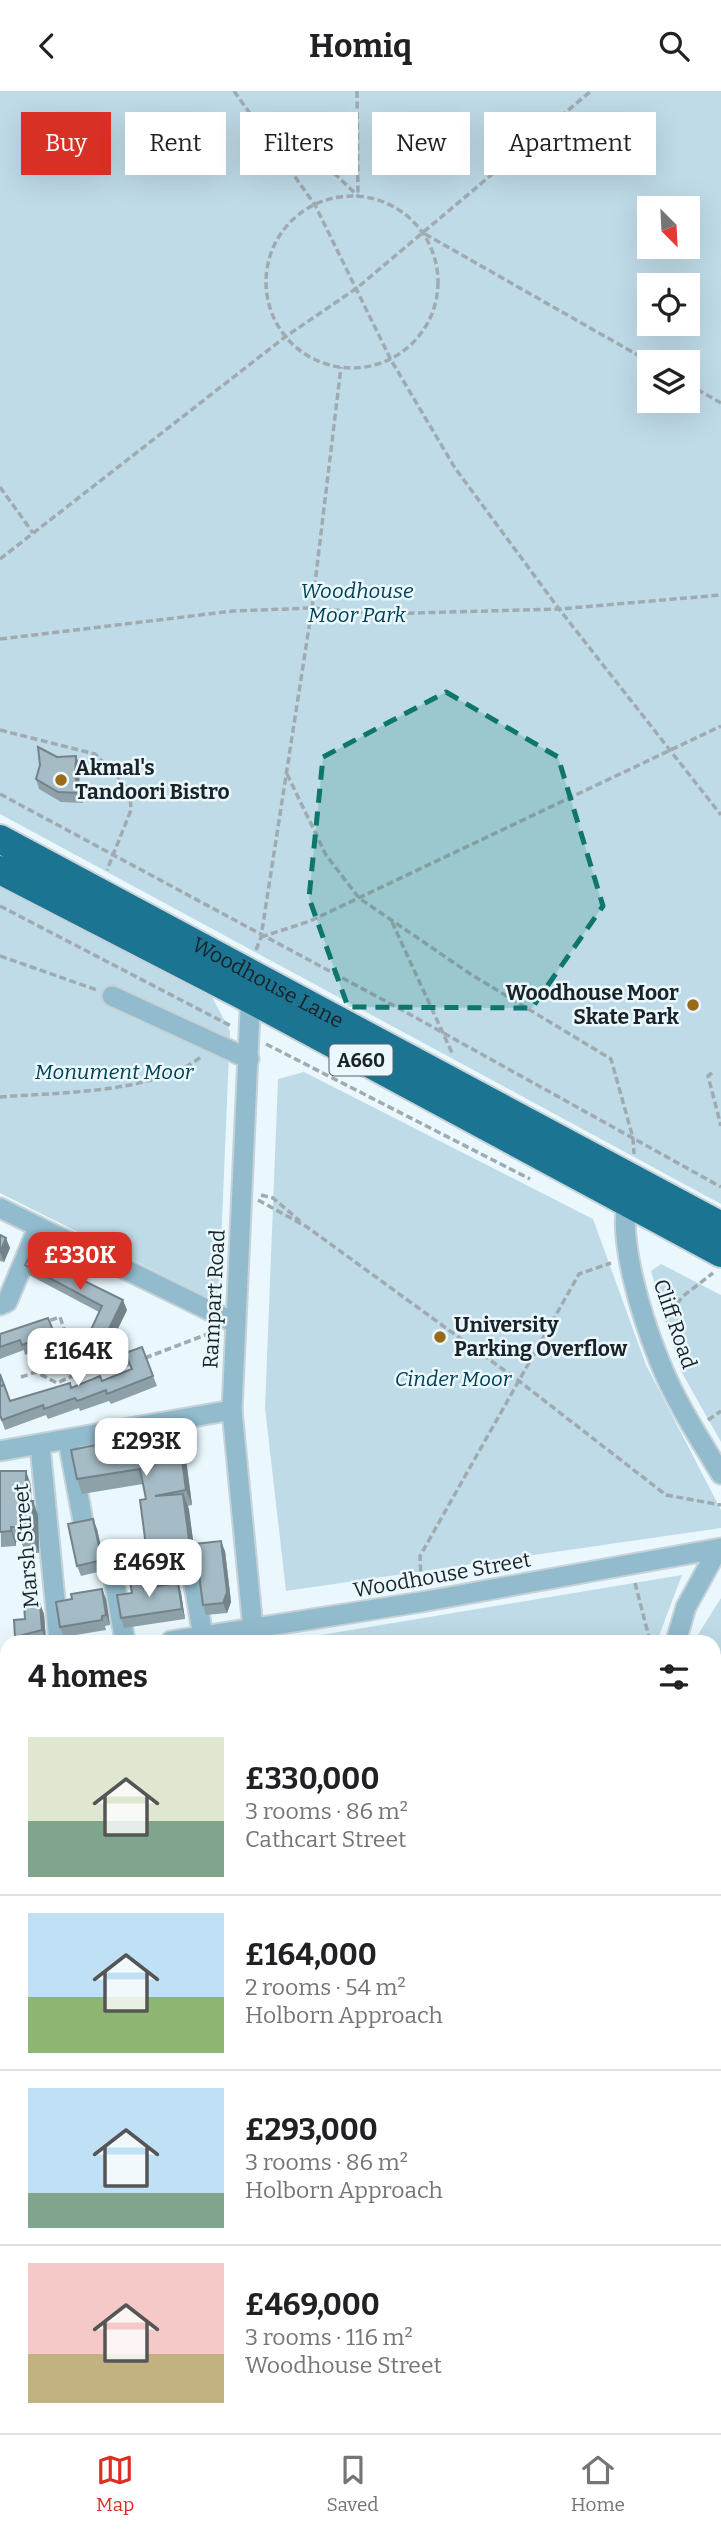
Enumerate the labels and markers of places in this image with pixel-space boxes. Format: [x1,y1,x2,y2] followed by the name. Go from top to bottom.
[75,755,230,805] place label: Akmal's Tandoori Bistro
[53,772,69,788] marker: Akmal's Tandoori Bistro
[505,980,680,1030] place label: Woodhouse Moor Skate Park
[685,997,701,1013] marker: Woodhouse Moor Skate Park
[31,1233,129,1292] pin: £330K
[454,1312,628,1362] place label: University Parking Overflow
[29,1329,127,1388] pin: £164K
[432,1329,448,1345] marker: University Parking Overflow
[97,1419,195,1478] pin: £293K
[100,1539,198,1599] pin: £469K

